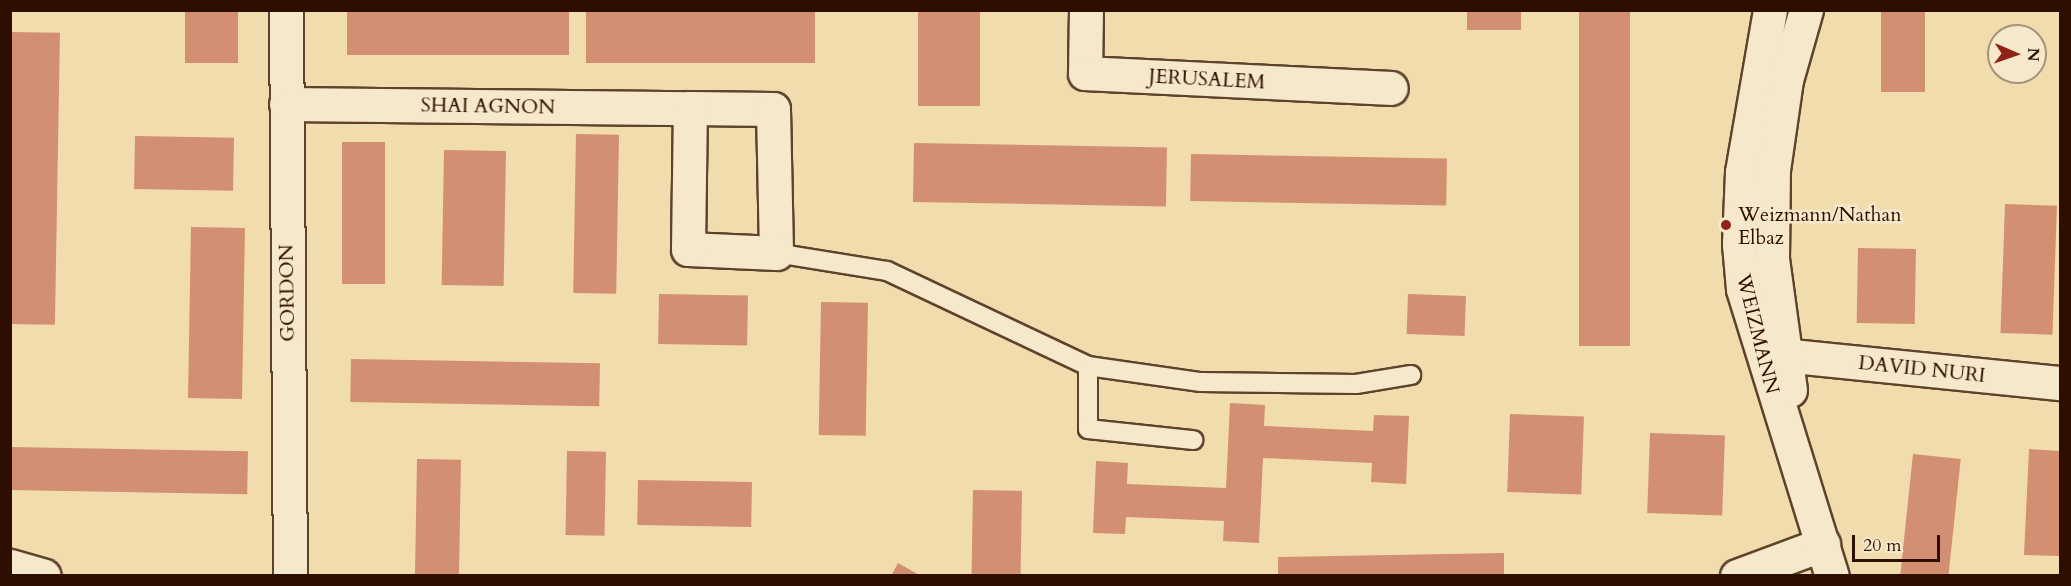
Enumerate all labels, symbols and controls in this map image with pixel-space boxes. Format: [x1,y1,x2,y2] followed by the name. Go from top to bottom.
[1987,24,2047,84] north arrow
[2022,47,2044,62] text: N
[1148,64,1266,94] street label: JERUSALEM
[420,93,556,119] street label: SHAI AGNON
[1738,202,1902,249] place label: Weizmann/Nathan Elbaz
[1719,218,1733,232] marker: Weizmann/Nathan Elbaz
[274,244,300,342] street label: GORDON
[1732,272,1784,396] street label: WEIZMANN
[1857,350,1987,388] street label: DAVID NURI
[1855,523,1944,561] scale bar
[1863,533,1902,558] text: 20 m

